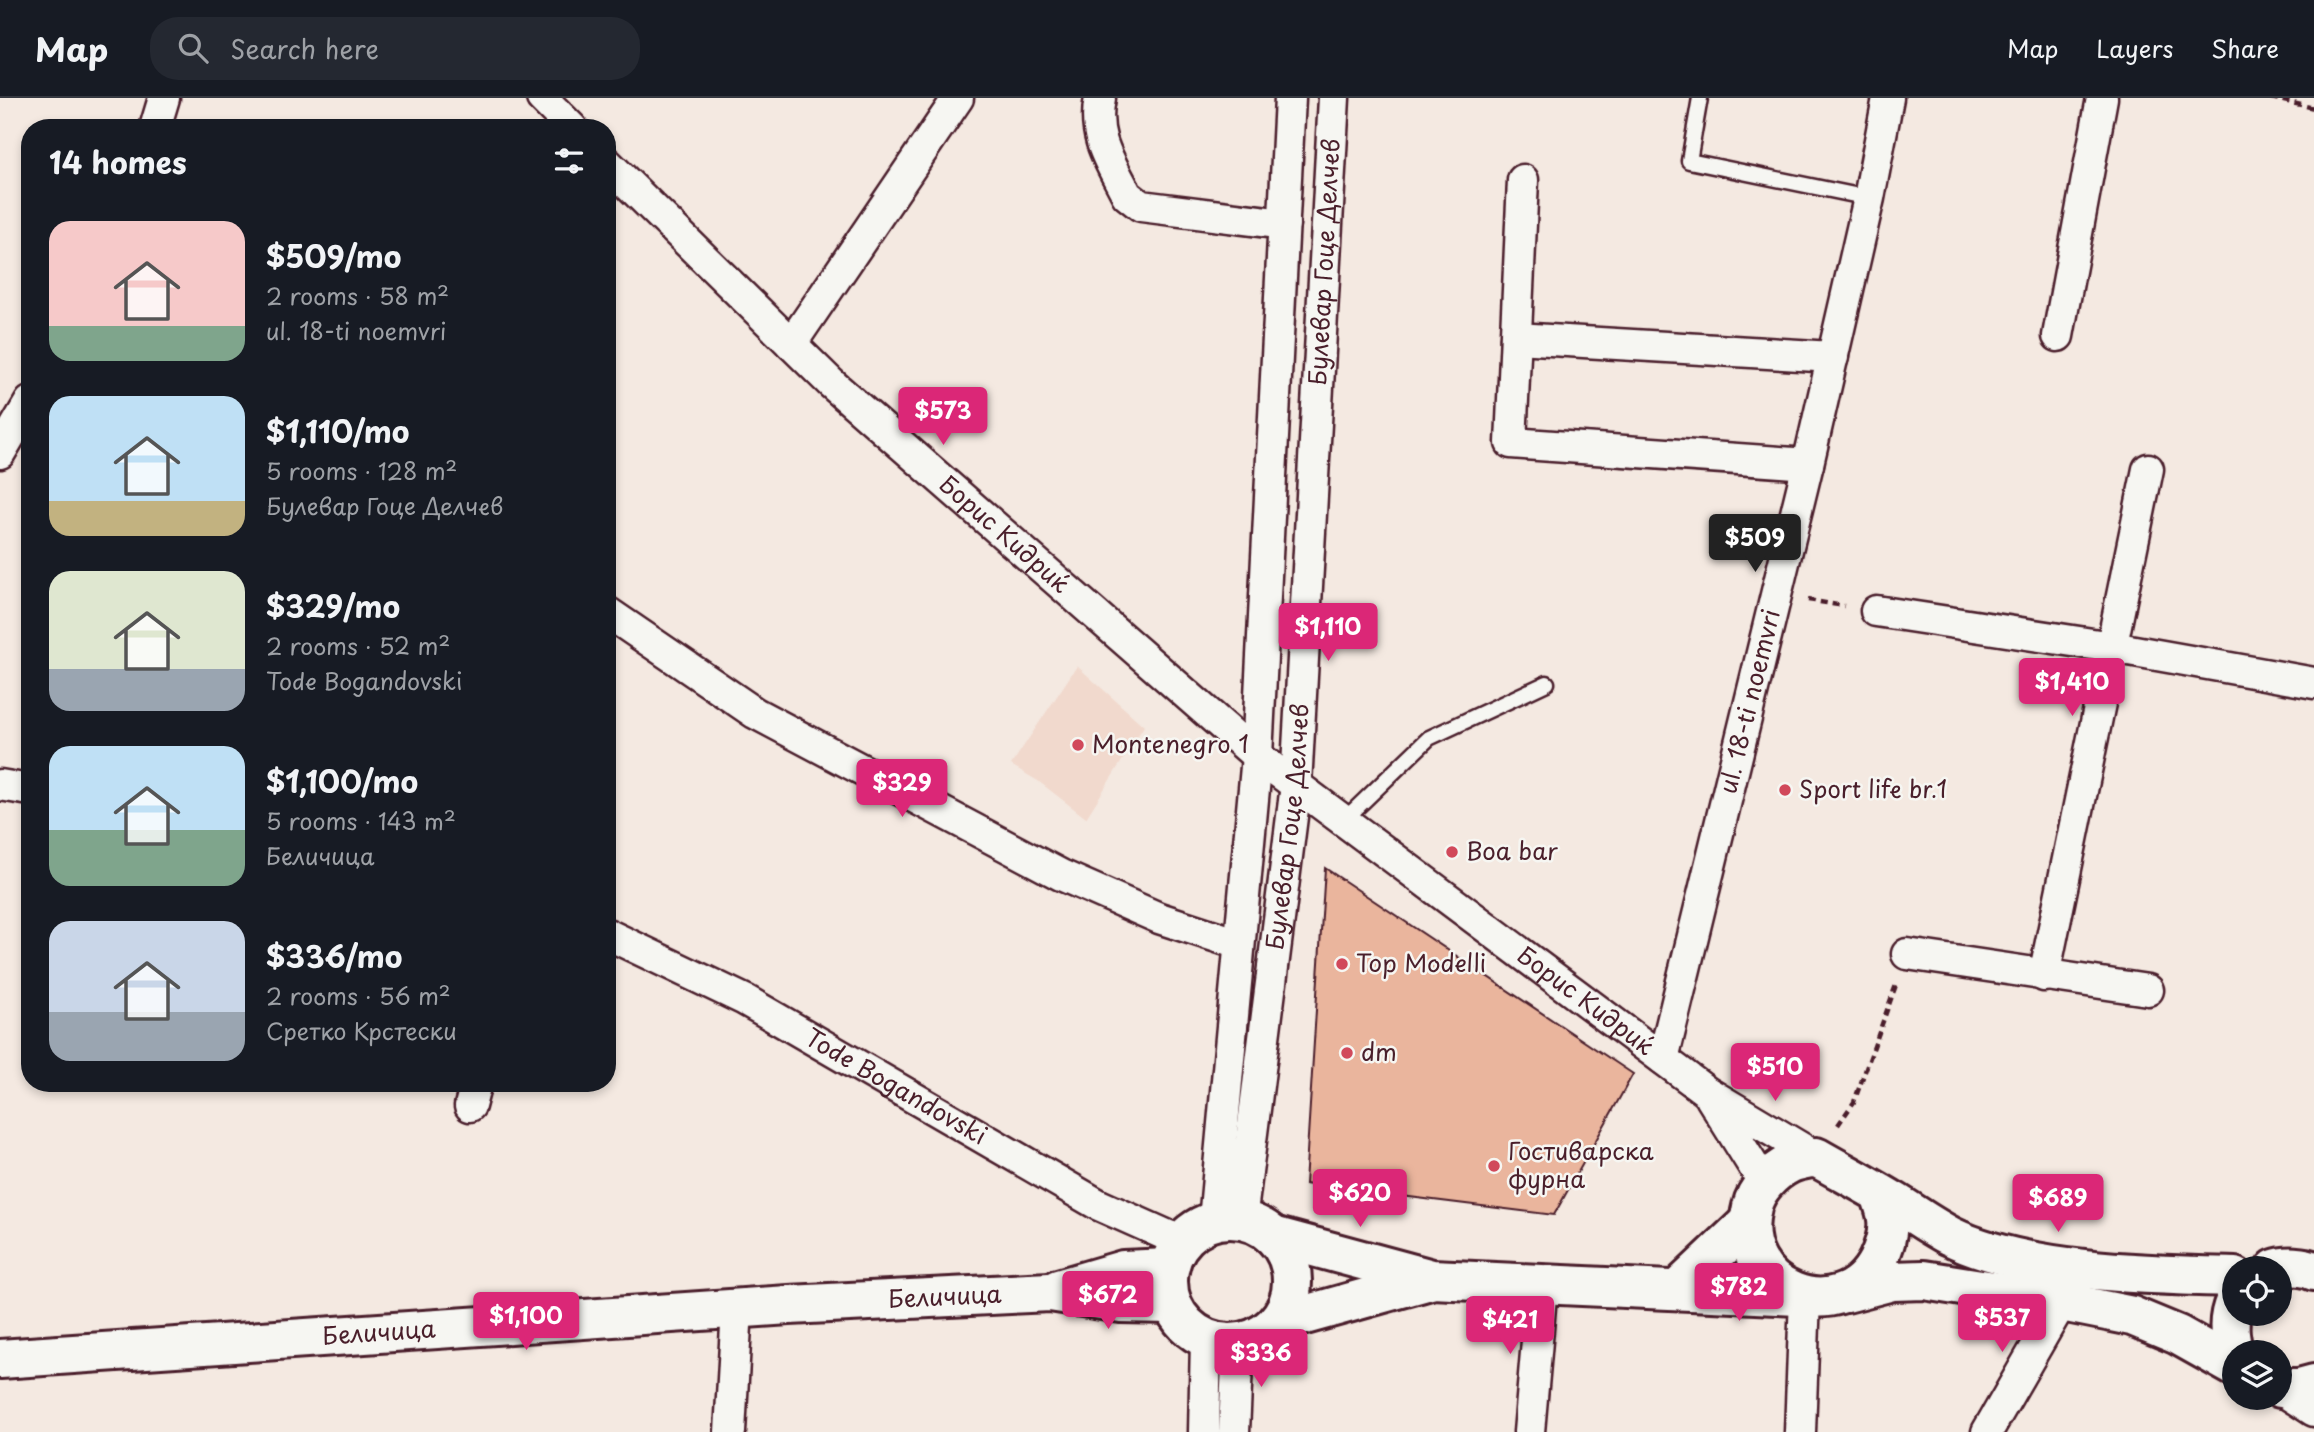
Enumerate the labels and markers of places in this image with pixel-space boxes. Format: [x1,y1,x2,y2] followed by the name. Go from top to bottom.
[902,388,984,447] pin: $573
[1714,514,1796,574] pin: $509
[1271,603,1385,663] pin: $1,110
[2015,658,2129,718] pin: $1,410
[1092,725,1249,761] place label: Montenegro 1
[1070,737,1086,753] marker: Montenegro 1
[861,760,943,819] pin: $329
[1799,770,1947,806] place label: Sport life br.1
[1777,782,1793,798] marker: Sport life br.1
[1466,832,1558,868] place label: Boa bar
[1444,844,1460,860] marker: Boa bar
[1356,944,1486,980] place label: Top Modelli
[1334,956,1350,972] marker: Top Modelli
[1361,1033,1397,1069] place label: dm
[1734,1044,1816,1103] pin: $510
[1339,1045,1355,1061] marker: dm
[1508,1132,1654,1196] place label: Гостиварска фурна
[1486,1158,1502,1174] marker: Гостиварска фурна
[1319,1170,1401,1229] pin: $620
[2017,1174,2099,1234] pin: $689
[1698,1264,1780,1323] pin: $782
[1067,1272,1149,1331] pin: $672
[469,1292,583,1352] pin: $1,100
[1961,1294,2043,1354] pin: $537
[1469,1296,1551,1356] pin: $421
[1220,1330,1302,1389] pin: $336

